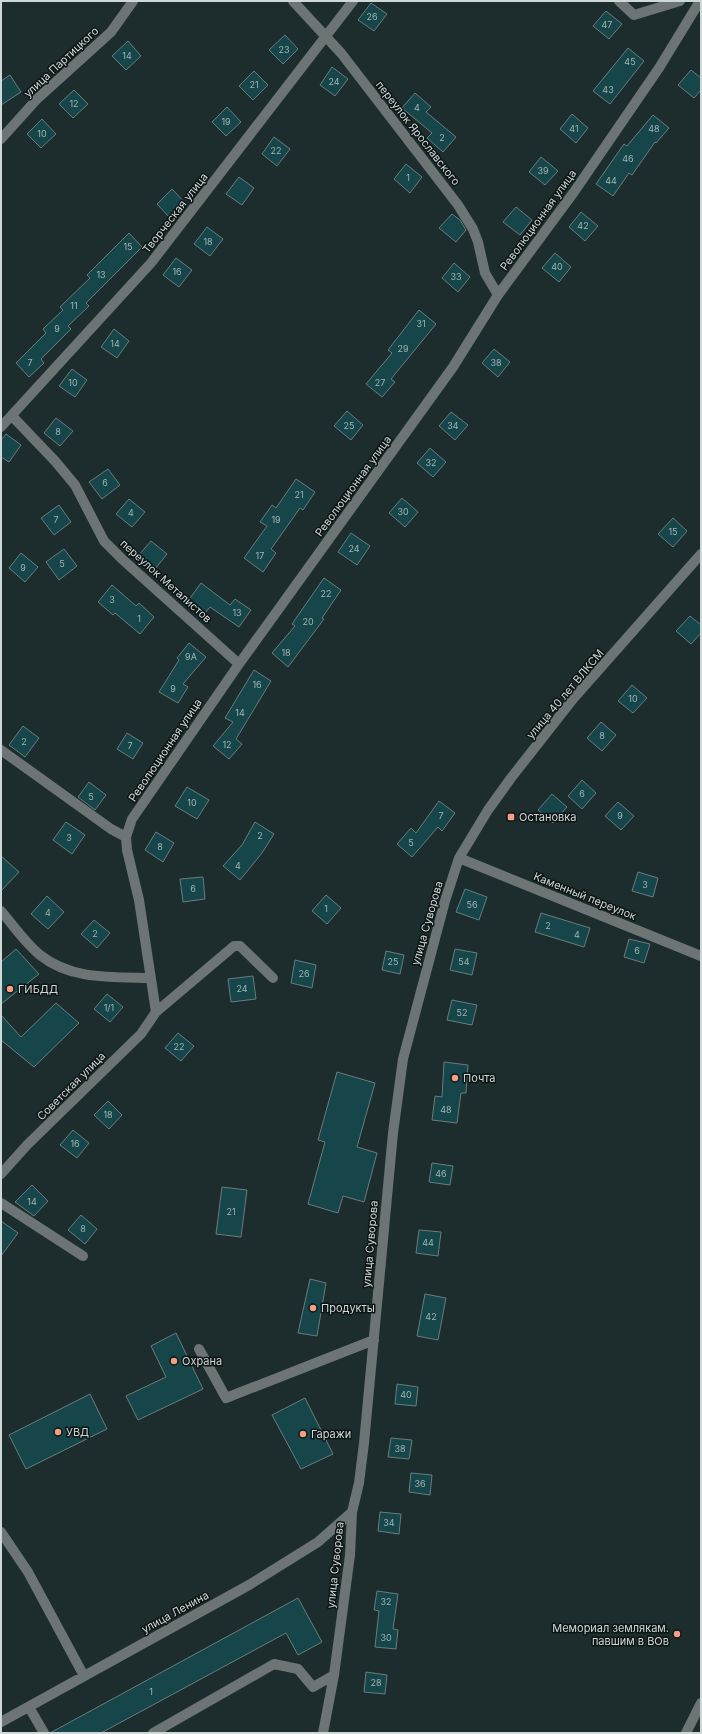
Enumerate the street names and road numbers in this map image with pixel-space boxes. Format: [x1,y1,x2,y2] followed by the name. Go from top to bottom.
[21,23,102,100] street label: улица Партицкого
[373,78,463,188] street label: переулок Ярославского
[497,167,579,273] street label: Революционная улица
[139,170,211,256] street label: Творческая улица
[312,433,394,539] street label: Революционная улица
[117,536,215,626] street label: переулок Металистов
[523,646,607,742] street label: улица 40 лет ВЛКСМ
[125,696,205,804] street label: Революционная улица
[532,869,638,923] street label: Каменный переулок
[408,879,446,967] street label: улица Суворова
[34,1049,108,1123] street label: Советская улица
[359,1200,381,1288] street label: улица Суворова
[323,1521,347,1609] street label: улица Суворова
[139,1588,211,1636] street label: улица Ленина

